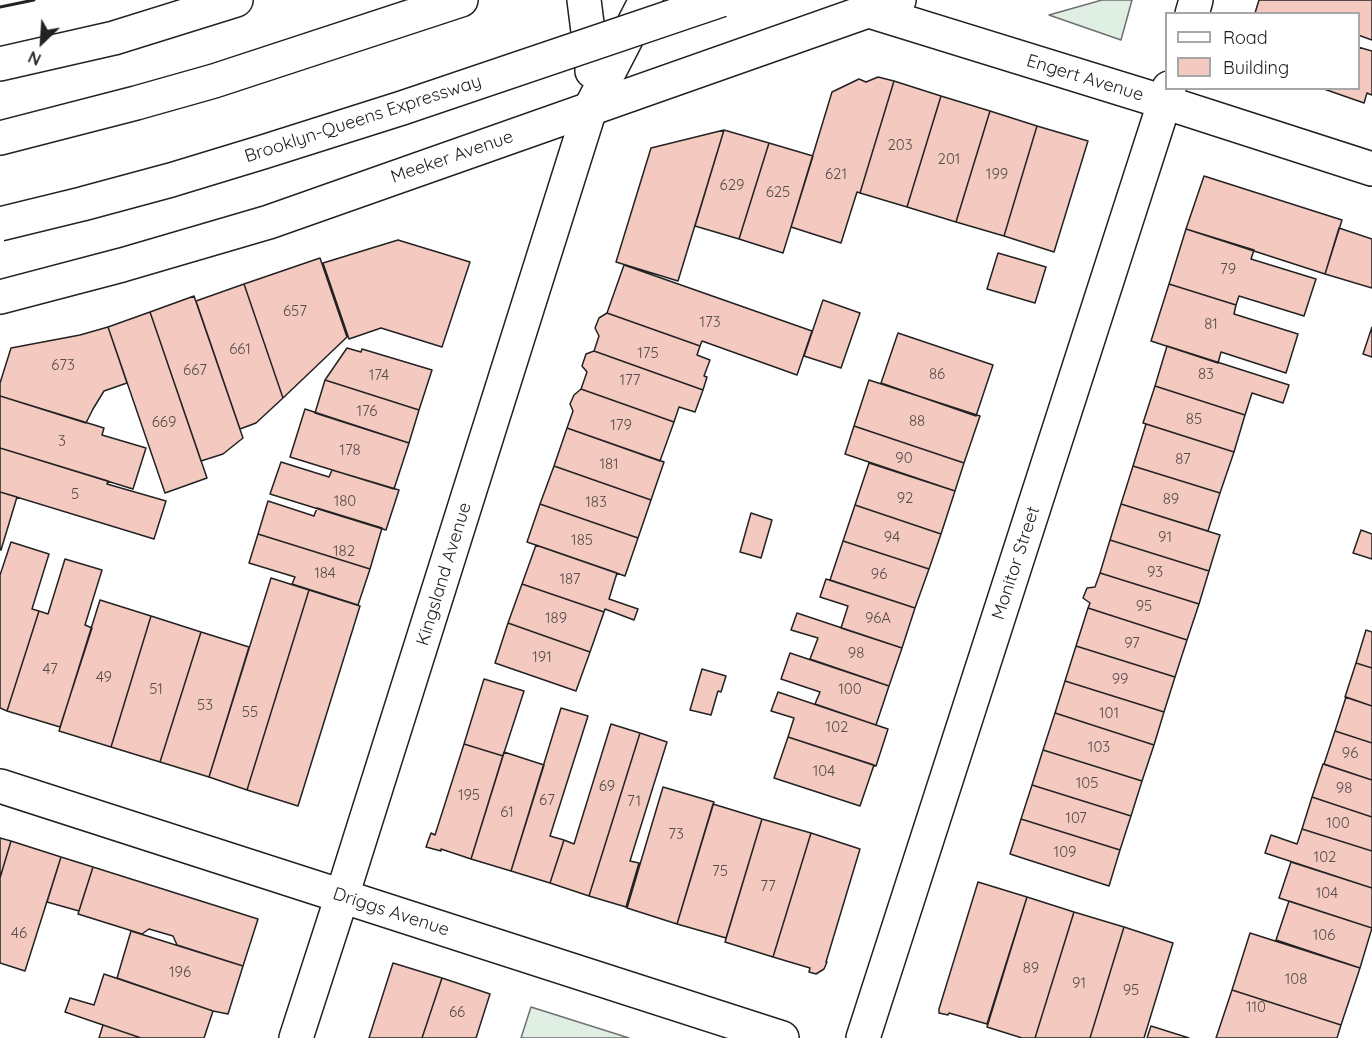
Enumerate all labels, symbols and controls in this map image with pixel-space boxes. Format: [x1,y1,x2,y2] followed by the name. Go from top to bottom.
[12,12,72,72] north arrow
[1165,12,1360,90] legend
[1223,26,1268,49] text: Road
[25,47,44,70] text: N
[1024,50,1146,106] street label: Engert Avenue
[1223,56,1289,79] text: Building
[242,70,484,168] street label: Brooklyn-Queens Expressway
[388,126,516,188] street label: Meeker Avenue
[887,136,913,154] house number: 203
[938,150,960,168] house number: 201
[825,165,847,183] house number: 621
[986,165,1008,183] house number: 199
[720,176,744,194] house number: 629
[766,183,790,201] house number: 625
[1220,260,1236,278] house number: 79
[283,302,307,320] house number: 657
[699,313,721,331] house number: 173
[1204,315,1218,333] house number: 81
[229,340,251,358] house number: 661
[637,344,659,362] house number: 175
[51,356,75,374] house number: 673
[183,361,207,379] house number: 667
[929,365,945,383] house number: 86
[1198,365,1214,383] house number: 83
[369,366,389,384] house number: 174
[620,371,640,389] house number: 177
[357,402,377,420] house number: 176
[1186,410,1202,428] house number: 85
[909,412,925,430] house number: 88
[152,413,176,431] house number: 669
[610,416,632,434] house number: 179
[58,432,66,450] house number: 3
[339,441,361,459] house number: 178
[895,449,913,467] house number: 90
[1175,450,1191,468] house number: 87
[599,455,619,473] house number: 181
[71,485,79,503] house number: 5
[897,489,913,507] house number: 92
[1163,490,1179,508] house number: 89
[334,492,356,510] house number: 180
[585,493,607,511] house number: 183
[412,500,476,648] street label: Kingsland Avenue
[988,504,1044,622] street label: Monitor Street
[884,528,900,546] house number: 94
[1158,528,1172,546] house number: 91
[571,531,593,549] house number: 185
[333,542,355,560] house number: 182
[1147,563,1163,581] house number: 93
[314,564,336,582] house number: 184
[871,565,887,583] house number: 96
[560,570,580,588] house number: 187
[1136,597,1152,615] house number: 95
[545,609,567,627] house number: 189
[865,609,891,627] house number: 96A
[1124,634,1140,652] house number: 97
[848,644,864,662] house number: 98
[532,648,552,666] house number: 191
[42,660,58,678] house number: 47
[96,668,112,686] house number: 49
[1112,670,1128,688] house number: 99
[149,680,163,698] house number: 51
[838,680,862,698] house number: 100
[197,696,213,714] house number: 53
[242,703,258,721] house number: 55
[1099,704,1119,722] house number: 101
[826,718,848,736] house number: 102
[1088,738,1110,756] house number: 103
[1342,744,1358,762] house number: 96
[813,762,835,780] house number: 104
[1076,774,1098,792] house number: 105
[599,777,615,795] house number: 69
[1336,779,1352,797] house number: 98
[458,786,480,804] house number: 195
[539,791,555,809] house number: 67
[627,792,641,810] house number: 71
[500,803,514,821] house number: 61
[1065,809,1087,827] house number: 107
[1326,814,1350,832] house number: 100
[668,825,684,843] house number: 73
[1054,843,1076,861] house number: 109
[1314,848,1336,866] house number: 102
[712,862,728,880] house number: 75
[760,877,776,895] house number: 77
[330,883,452,941] street label: Driggs Avenue
[1316,884,1338,902] house number: 104
[11,924,27,942] house number: 46
[1313,926,1335,944] house number: 106
[1023,959,1039,977] house number: 89
[169,963,191,981] house number: 196
[1285,970,1307,988] house number: 108
[1072,974,1086,992] house number: 91
[1123,981,1139,999] house number: 95
[1246,998,1266,1016] house number: 110
[449,1003,465,1021] house number: 66

